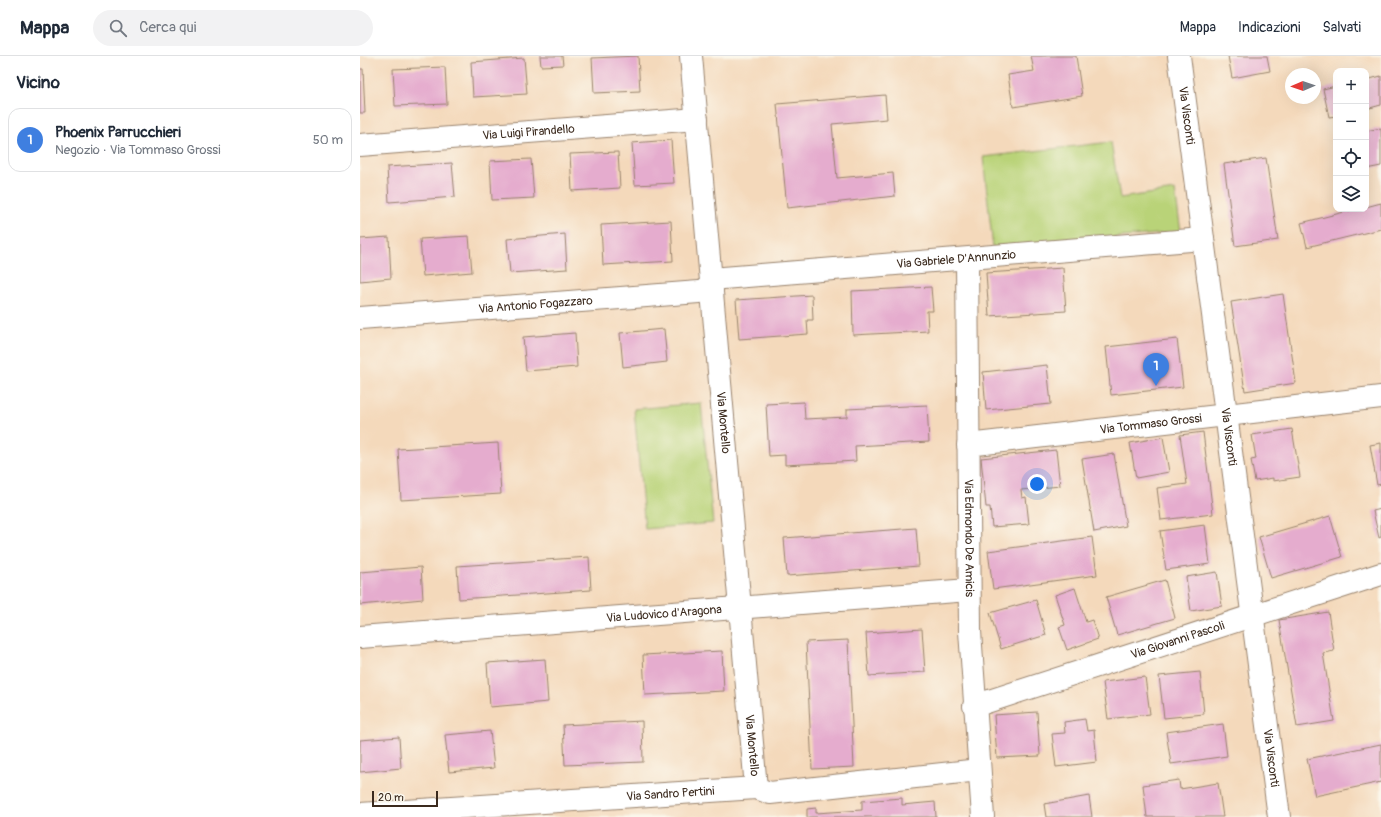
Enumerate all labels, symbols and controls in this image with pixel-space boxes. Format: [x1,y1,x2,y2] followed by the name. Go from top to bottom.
[93,10,373,46] search box
[20,16,69,40] text: Mappa
[107,17,129,39] icon: search
[139,18,196,37] text: Cerca qui
[1180,19,1216,36] text: Mappa
[1238,19,1300,36] text: Indicazioni
[1322,19,1361,36] text: Salvati
[1285,68,1321,104] north arrow
[1333,68,1369,212] map controls
[1333,68,1369,104] button: +
[16,72,60,93] text: Vicino
[1175,86,1198,145] street label: Via Visconti
[1333,104,1369,140] button: −
[482,121,576,144] street label: Via Luigi Pirandello
[55,123,181,142] text: Phoenix Parrucchieri
[27,132,33,148] text: 1
[313,132,343,148] text: 50 m
[1333,140,1369,176] button: locate
[55,142,220,158] text: Negozio · Via Tommaso Grossi
[1333,176,1369,212] button: layers
[896,247,1017,272] street label: Via Gabriele D'Annunzio
[478,293,594,317] street label: Via Antonio Fogazzaro
[1143,353,1169,386] pin: 1
[713,391,733,455] street label: Via Montello
[1217,407,1240,467] street label: Via Visconti
[1099,411,1203,438] street label: Via Tommaso Grossi
[1027,474,1047,494] your location
[961,479,977,598] street label: Via Edmondo De Amicis
[606,602,723,626] street label: Via Ludovico d'Aragona
[1129,618,1227,663] street label: Via Giovanni Pascoli
[741,714,762,777] street label: Via Montello
[1260,728,1282,788] street label: Via Visconti
[626,784,715,804] street label: Via Sandro Pertini
[372,789,438,808] scale bar
[378,791,404,804] text: 20 m

